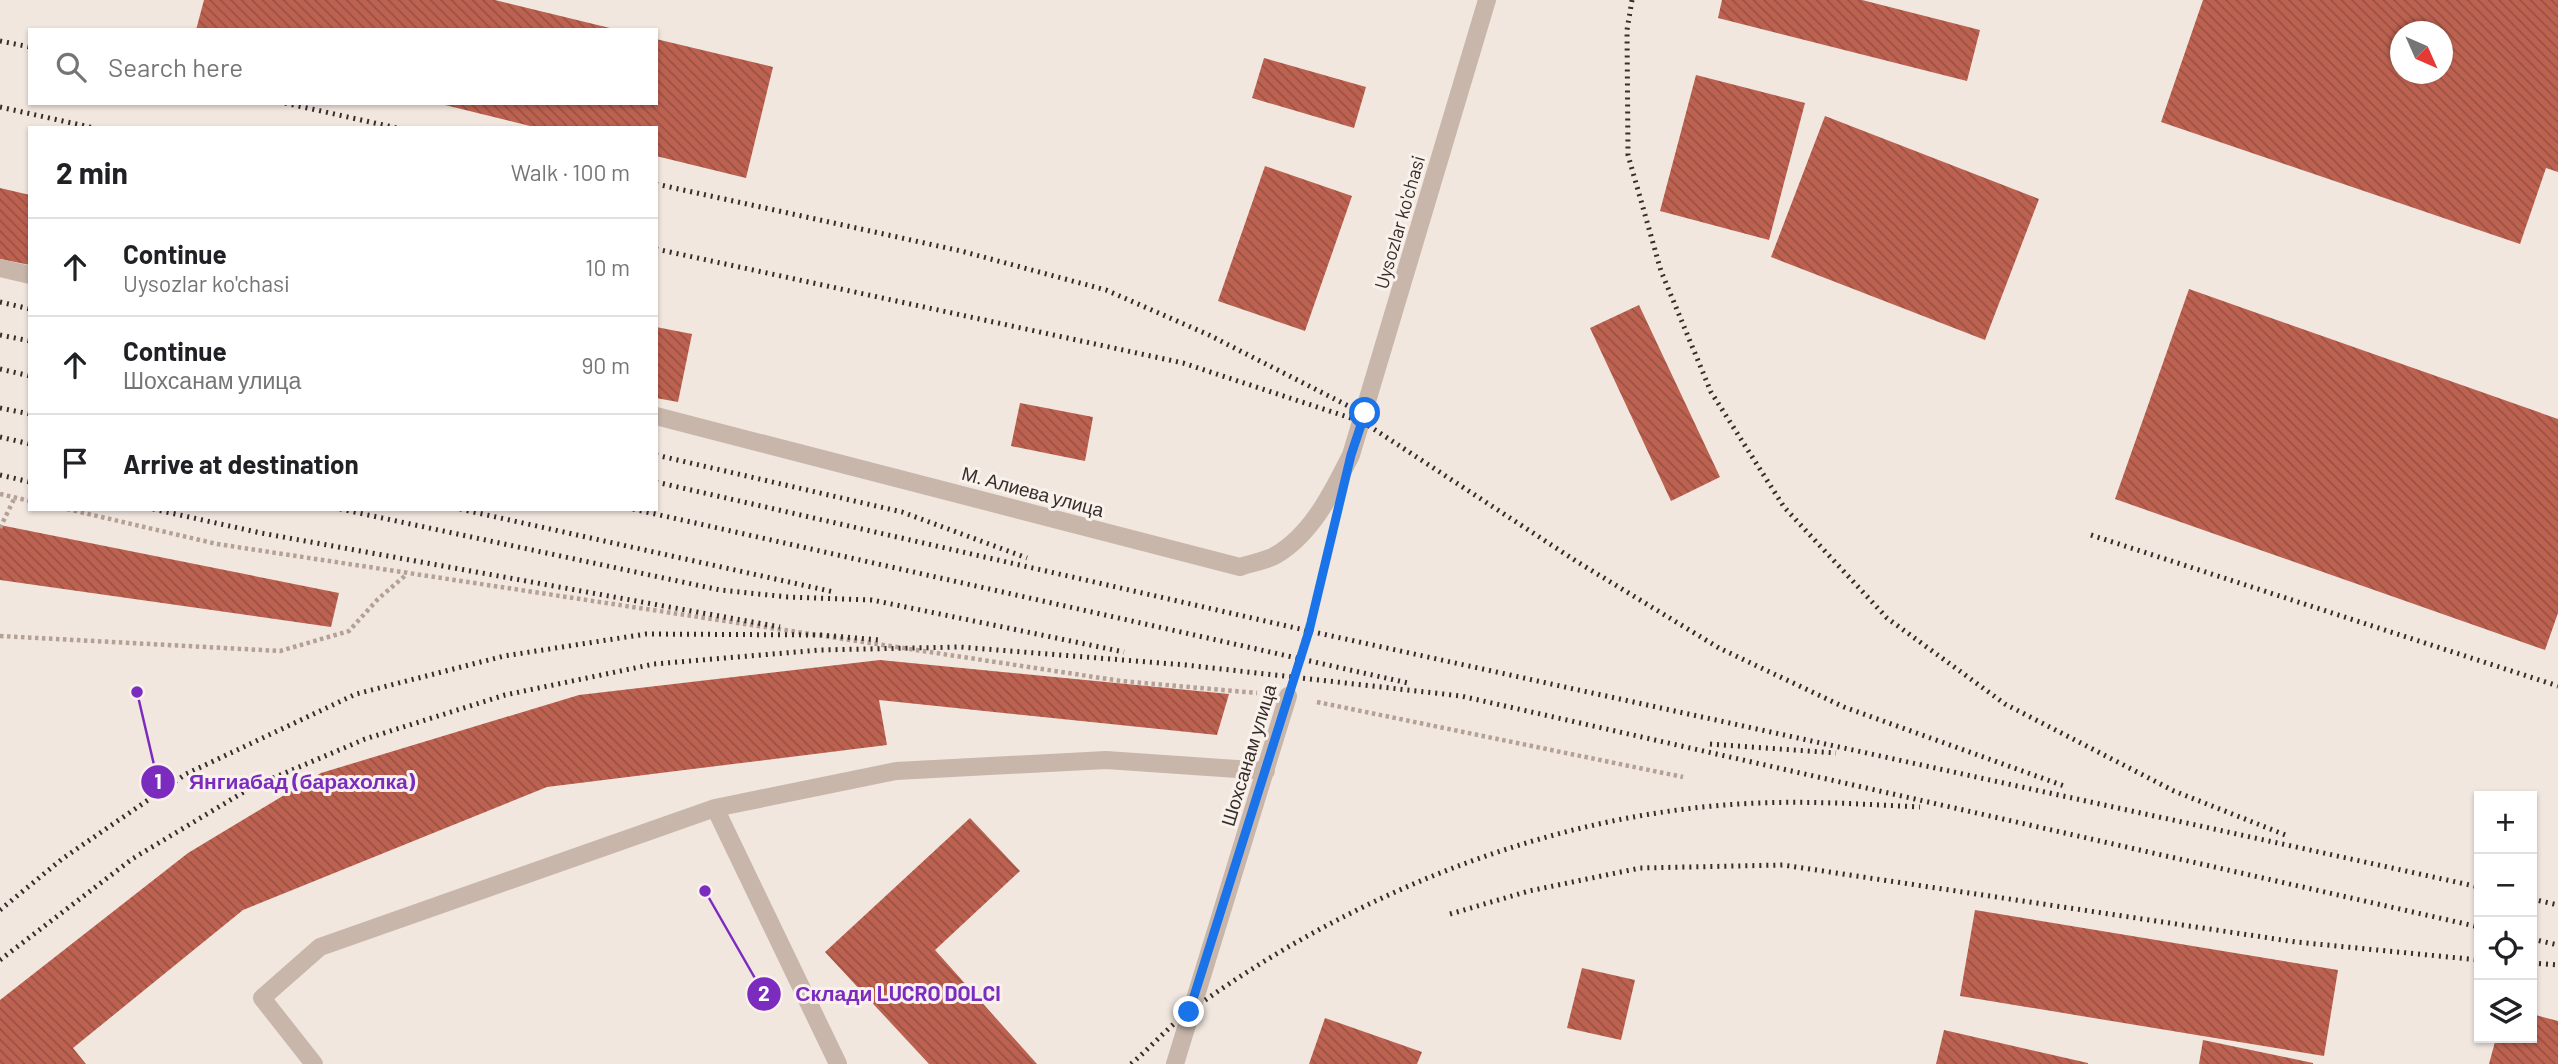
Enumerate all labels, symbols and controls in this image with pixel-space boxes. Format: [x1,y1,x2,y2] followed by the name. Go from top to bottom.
[2390,21,2453,84] north arrow
[28,28,658,105] search box
[52,48,90,86] icon: search
[108,51,243,82] text: Search here
[1369,153,1429,291] street label: Uysozlar ko'chasi
[56,154,128,190] text: 2 min
[511,158,630,186] text: Walk · 100 m
[123,238,227,269] text: Continue
[56,248,94,286] icon: ahead
[585,253,630,281] text: 10 m
[123,269,290,297] text: Uysozlar ko'chasi
[123,335,227,366] text: Continue
[56,346,94,384] icon: ahead
[581,351,630,379] text: 90 m
[123,366,301,394] text: Шохсанам улица
[1349,397,1380,428] route start
[56,444,94,482] icon: arrive
[123,448,359,479] text: Arrive at destination
[959,461,1107,521] street label: М. Алиева улица
[1215,681,1281,829] street label: Шохсанам улица
[140,761,429,803] callout: Янгиабад (барахолка)
[154,768,162,793] text: 1
[189,768,416,793] text: Янгиабад (барахолка)
[2474,791,2537,1043] map controls
[2474,791,2537,854] button: +
[2474,854,2537,917] button: −
[2474,917,2537,980] button: locate
[747,973,1015,1015] callout: Склади LUCRO DOLCI
[758,980,770,1005] text: 2
[795,980,1001,1005] text: Склади LUCRO DOLCI
[2474,980,2537,1043] button: layers
[1173,996,1204,1027] route end

